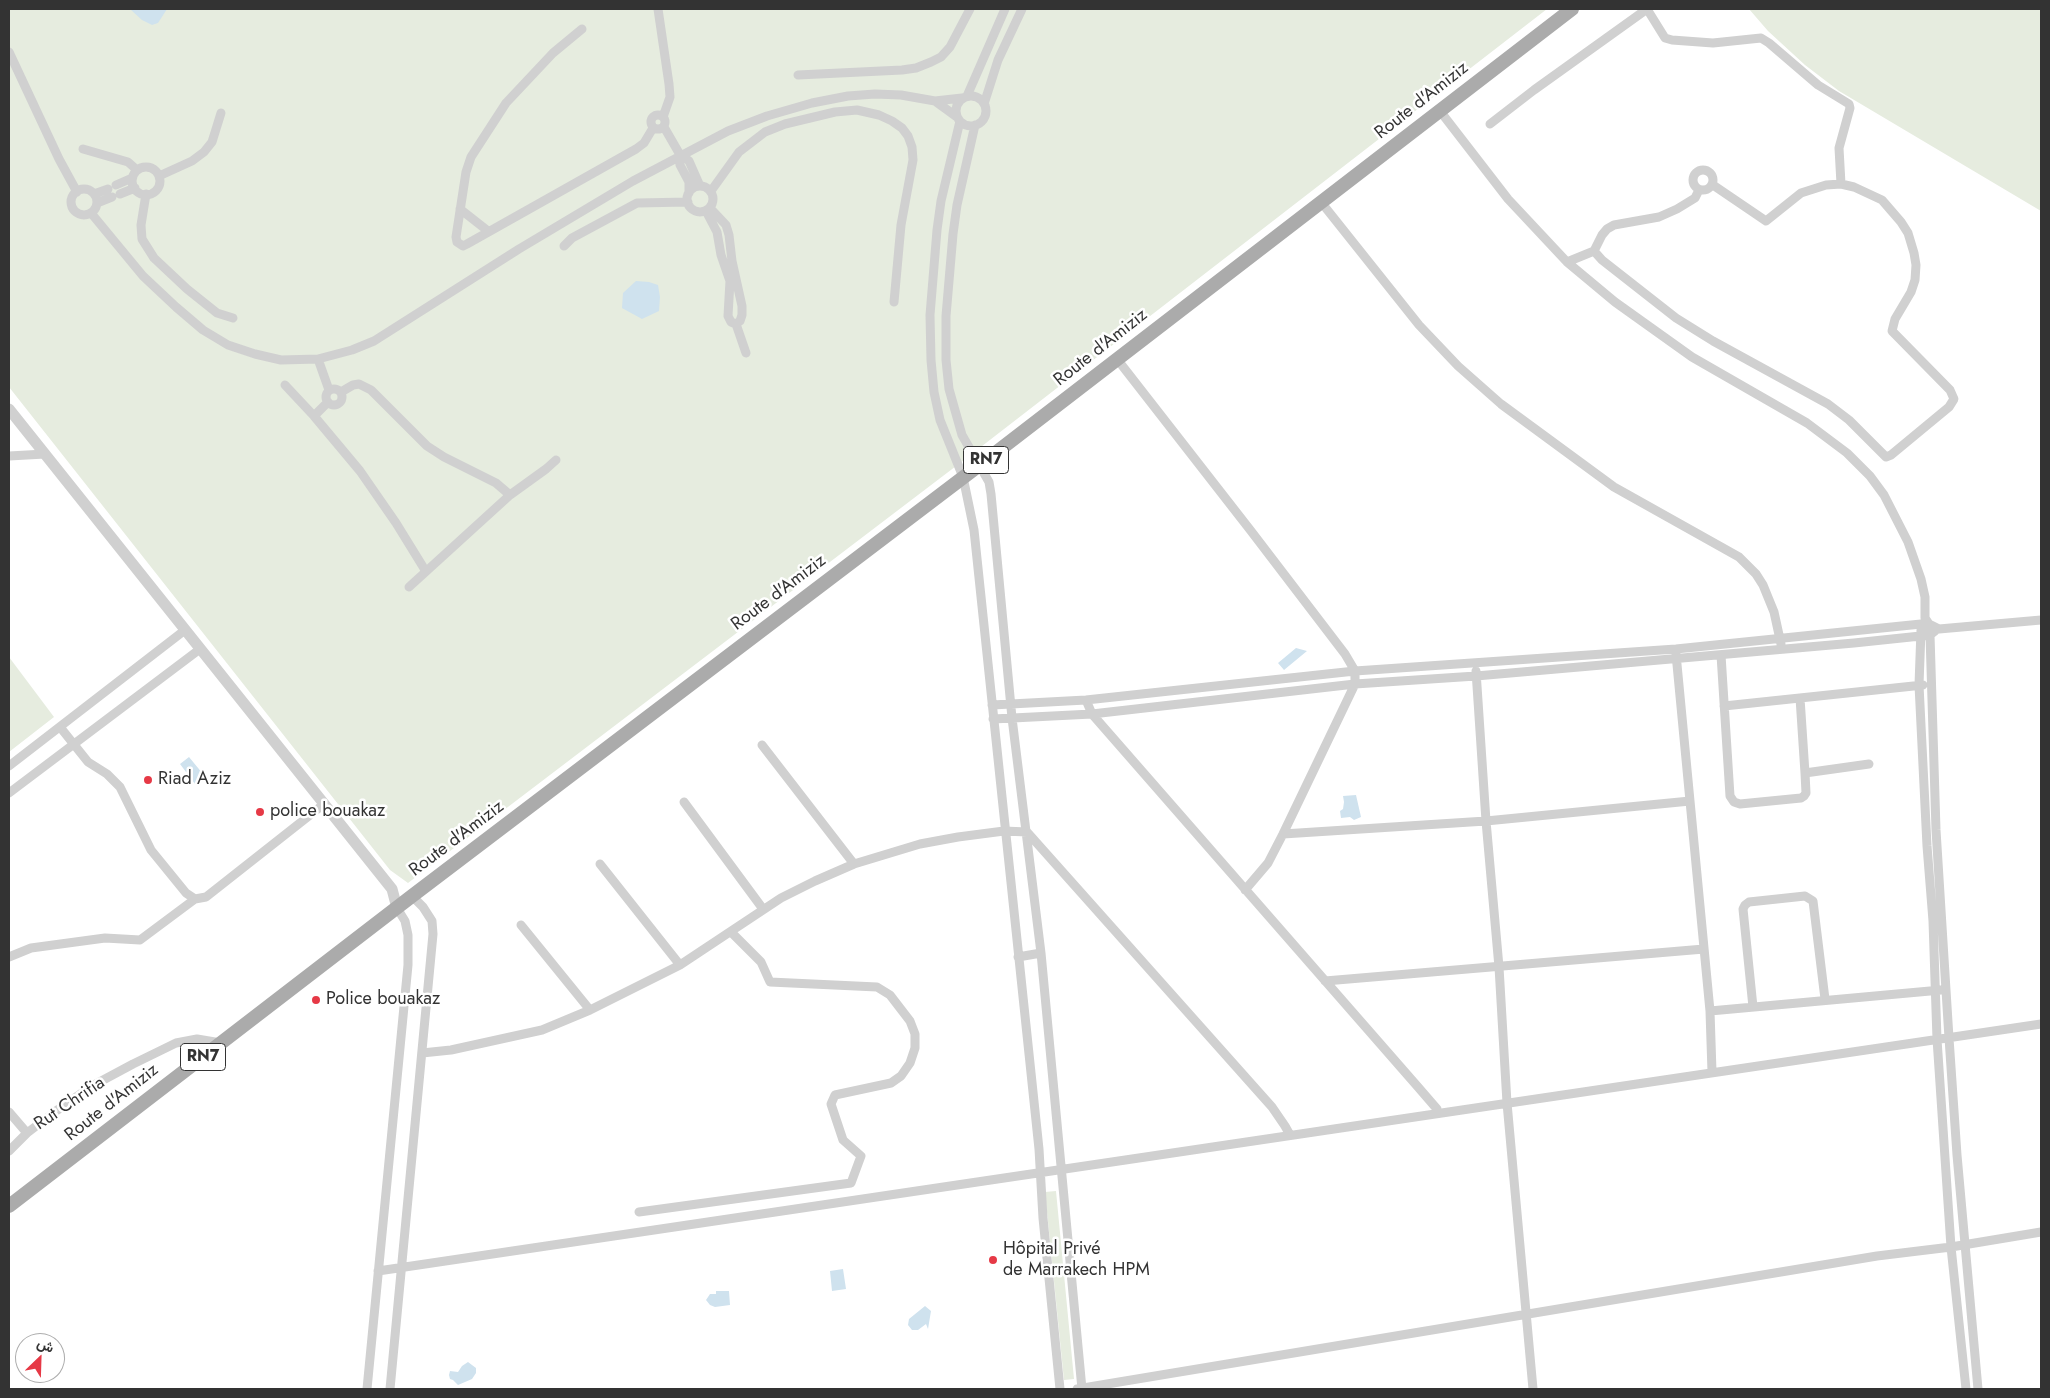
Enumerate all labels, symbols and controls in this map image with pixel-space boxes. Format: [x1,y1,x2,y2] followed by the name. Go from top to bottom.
[1371,58,1473,144] street label: Route d'Amiziz
[1050,305,1152,391] street label: Route d'Amiziz
[964,446,1008,474] road number: RN7
[727,550,831,636] street label: Route d'Amiziz
[158,769,231,791] place label: Riad Aziz
[142,774,154,786] marker: Riad Aziz
[405,796,509,882] street label: Route d'Amiziz
[270,801,385,823] place label: police bouakaz
[254,806,266,818] marker: police bouakaz
[326,989,440,1011] place label: Police bouakaz
[310,994,322,1006] marker: Police bouakaz
[180,1044,226,1070] road number: RN7
[61,1060,163,1146] street label: Route d'Amiziz
[31,1073,109,1135] street label: Rut Chrifia
[1003,1239,1150,1282] place label: Hôpital Privé de Marrakech HPM
[987,1254,999,1266] marker: Hôpital Privé de Marrakech HPM
[15,1333,65,1383] north arrow
[34,1333,57,1358] text: ش

